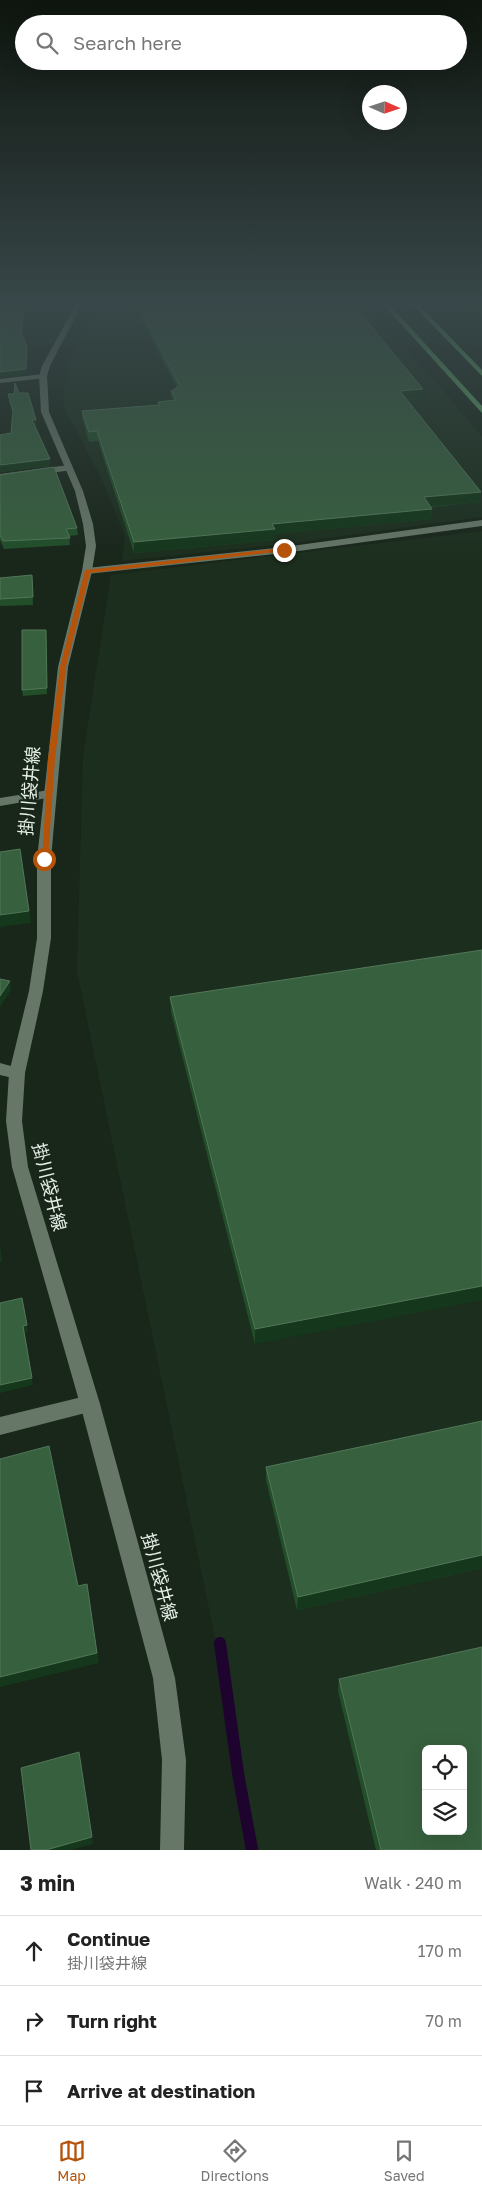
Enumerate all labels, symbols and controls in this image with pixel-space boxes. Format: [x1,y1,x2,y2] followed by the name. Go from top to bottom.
[15,15,467,70] search box
[33,29,61,57] icon: search
[73,31,182,54] text: Search here
[362,85,407,130] north arrow
[273,539,296,562] route end
[14,745,44,837] street label: 掛川袋井線
[33,848,56,871] route start
[28,1140,72,1233] street label: 掛川袋井線
[138,1530,182,1623] street label: 掛川袋井線
[422,1745,467,1835] map controls
[422,1745,467,1790] button: locate
[422,1790,467,1835] button: layers
[20,1870,75,1896] text: 3 min
[364,1873,462,1893] text: Walk · 240 m
[67,1927,150,1950] text: Continue
[20,1937,48,1965] icon: ahead
[418,1941,462,1961] text: 170 m
[67,1953,147,1973] text: 掛川袋井線
[20,2007,48,2035] icon: right
[67,2009,157,2032] text: Turn right
[425,2011,462,2031] text: 70 m
[20,2077,48,2105] icon: arrive
[67,2079,255,2102] text: Arrive at destination
[57,2137,86,2184] tab: Map
[201,2137,269,2184] tab: Directions
[384,2137,425,2184] tab: Saved

